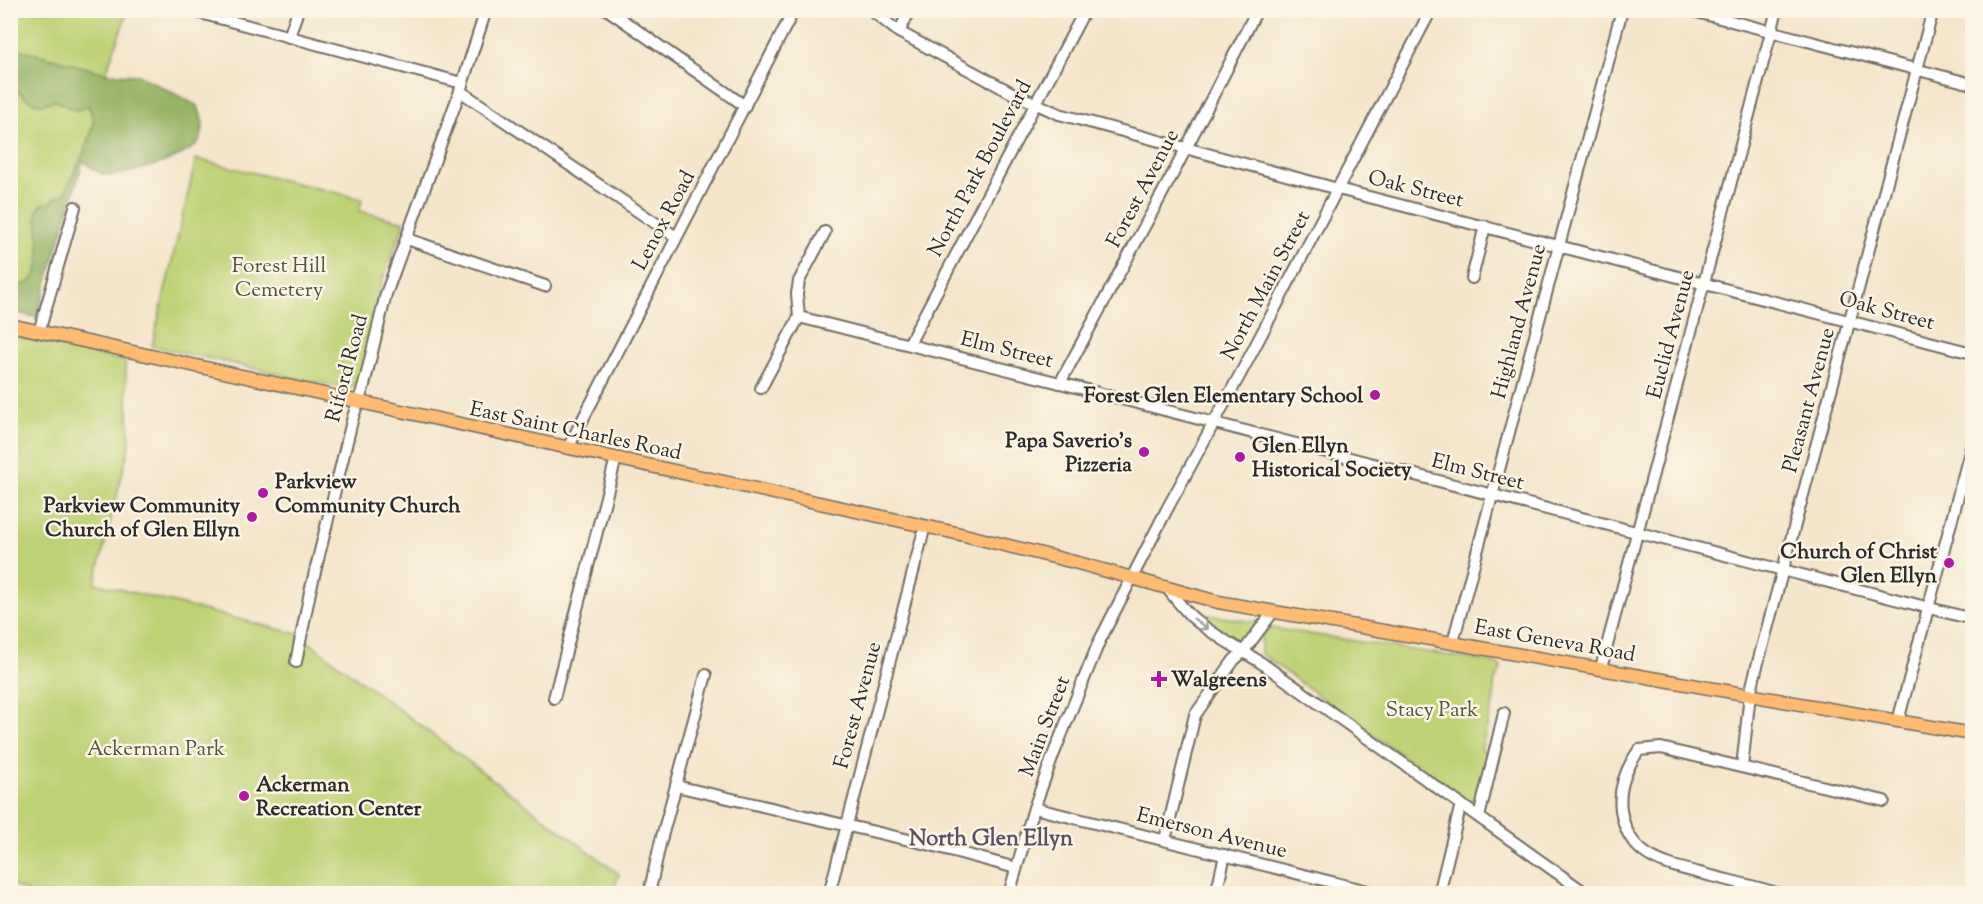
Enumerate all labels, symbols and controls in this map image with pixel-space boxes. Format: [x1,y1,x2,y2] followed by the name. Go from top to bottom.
[921,75,1040,263] street label: North Park Boulevard
[1100,124,1188,254] street label: Forest Avenue
[1364,164,1467,216] street label: Oak Street
[626,166,704,276] street label: Lenox Road
[1215,206,1319,366] street label: North Main Street
[1485,241,1555,402] street label: Highland Avenue
[232,252,326,306] park label: Forest Hill Cemetery
[1640,267,1704,402] street label: Euclid Avenue
[1835,285,1938,339] street label: Oak Street
[319,311,377,426] street label: Riford Road
[957,325,1056,377] street label: Elm Street
[1776,325,1844,476] street label: Pleasant Avenue
[1084,382,1363,412] place label: Forest Glen Elementary School
[1368,388,1382,402] marker: Forest Glen Elementary School
[467,395,685,469] street label: East Saint Charles Road
[1005,427,1132,481] place label: Papa Saverio's Pizzeria
[1252,432,1412,486] place label: Glen Ellyn Historical Society
[1137,445,1151,459] marker: Papa Saverio's Pizzeria
[1428,447,1527,499] street label: Elm Street
[1233,450,1247,464] marker: Glen Ellyn Historical Society
[275,468,461,522] place label: Parkview Community Church
[256,486,270,500] marker: Parkview Community Church
[43,492,241,546] place label: Parkview Community Church of Glen Ellyn
[245,510,259,524] marker: Parkview Community Church of Glen Ellyn
[1780,538,1938,592] place label: Church of Christ Glen Ellyn
[1942,556,1956,570] marker: Church of Christ Glen Ellyn
[1472,613,1638,671] street label: East Geneva Road
[1193,618,1209,630] one-way arrow
[828,639,890,772] street label: Forest Avenue
[1171,666,1267,696] place label: Walgreens
[1013,672,1079,782] street label: Main Street
[1152,672,1166,686] marker: Walgreens
[1385,696,1479,726] park label: Stacy Park
[87,735,226,765] park label: Ackerman Park
[256,771,422,825] place label: Ackerman Recreation Center
[237,789,251,803] marker: Ackerman Recreation Center
[1133,801,1290,867] street label: Emerson Avenue
[909,824,1073,856] district label: North Glen Ellyn

